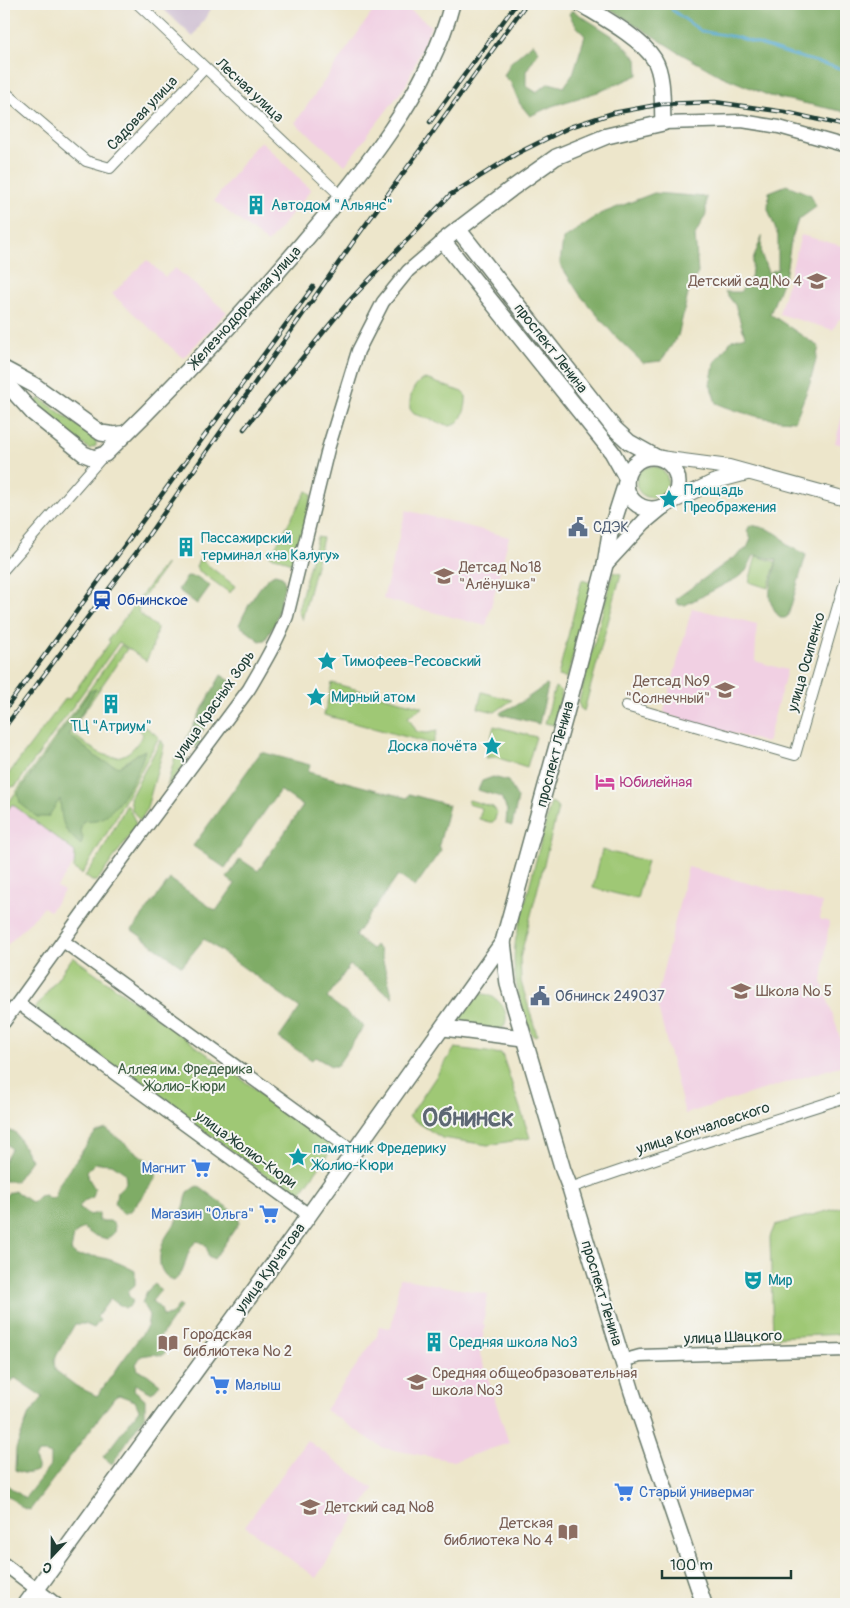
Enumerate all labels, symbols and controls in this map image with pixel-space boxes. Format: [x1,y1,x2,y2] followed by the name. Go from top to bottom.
[211,53,288,127] street label: Лесная улица
[103,72,182,155] street label: Садовая улица
[245,194,267,216] building icon: Автодом "Альянс"
[271,196,393,215] place label: Автодом "Альянс"
[184,242,305,374] street label: Железнодорожная улица
[806,270,828,292] school or university icon: Детский сад № 4
[688,272,802,291] place label: Детский сад № 4
[510,300,592,397] street label: проспект Ленина
[684,481,776,517] place label: Площадь Преображения
[658,488,680,510] place icon: Площадь Преображения
[567,516,589,538] public building icon: СДЭК
[593,518,629,537] place label: СДЭК
[201,529,340,565] place label: Пассажирский терминал «на Калугу»
[175,536,197,558] building icon: Пассажирский терминал «на Калугу»
[458,558,542,594] place label: Детсад №18 "Алёнушка"
[433,565,455,587] school or university icon: Детсад №18 "Алёнушка"
[91,589,113,611] station icon: Обнинское
[117,591,188,610] place label: Обнинское
[783,610,830,715] street label: улица Осипенко
[169,647,259,765] street label: улица Красных Зорь
[316,650,338,672] place icon: Тимофеев-Ресовский
[342,652,481,671] place label: Тимофеев-Ресовский
[626,672,710,708] place label: Детсад №9 "Солнечный"
[714,679,736,701] school or university icon: Детсад №9 "Солнечный"
[305,686,327,708] place icon: Мирный атом
[331,688,416,707] place label: Мирный атом
[100,693,122,715] building icon: ТЦ "Атриум"
[532,699,579,809] street label: проспект Ленина
[70,717,152,736] place label: ТЦ "Атриум"
[481,735,503,757] place icon: Доска почёта
[387,737,477,756] place label: Доска почёта
[594,771,616,793] hotel icon: Юбилейная
[620,773,692,792] place label: Юбилейная
[730,980,752,1002] school or university icon: Школа № 5
[756,982,832,1001] place label: Школа № 5
[529,985,551,1007] public building icon: Обнинск 249037
[555,987,665,1006] place label: Обнинск 249037
[117,1060,253,1096] park label: Аллея им. Фредерика Жолио-Кюри
[633,1098,772,1159] street label: улица Кончаловского
[422,1103,514,1134] district label: Обнинск
[190,1106,300,1193] street label: улица Жолио-Кюри
[311,1139,447,1175] place label: памятник Фредерику Жолио-Кюри
[287,1146,309,1168] place icon: памятник Фредерику Жолио-Кюри
[190,1157,212,1179] supermarket icon: Магнит
[141,1159,186,1178] place label: Магнит
[258,1203,280,1225] supermarket icon: Магазин "Ольга"
[151,1205,254,1224] place label: Магазин "Ольга"
[231,1219,310,1318] street label: улица Курчатова
[577,1238,627,1348] street label: проспект Ленина
[742,1269,764,1291] theatre icon: Мир
[768,1271,793,1290] place label: Мир
[183,1325,292,1361] place label: Городская библиотека № 2
[683,1326,782,1349] street label: улица Шацкого
[423,1331,445,1353] building icon: Средняя школа №3
[157,1332,179,1354] library icon: Городская библиотека № 2
[449,1333,578,1352] place label: Средняя школа №3
[432,1364,637,1400] place label: Средняя общеобразовательная школа №3
[406,1371,428,1393] school or university icon: Средняя общеобразовательная школа №3
[209,1374,231,1396] supermarket icon: Малыш
[235,1376,281,1395] place label: Малыш
[613,1481,635,1503] supermarket icon: Старый универмаг
[639,1483,754,1502] place label: Старый универмаг
[299,1496,321,1518] school or university icon: Детский сад №8
[324,1498,434,1517] place label: Детский сад №8
[443,1514,553,1550] place label: Детская библиотека № 4
[557,1521,579,1543] library icon: Детская библиотека № 4
[28,1530,78,1580] north arrow
[662,1548,791,1580] scale bar
[670,1556,713,1575] text: 100 m
[40,1558,55,1577] text: С

